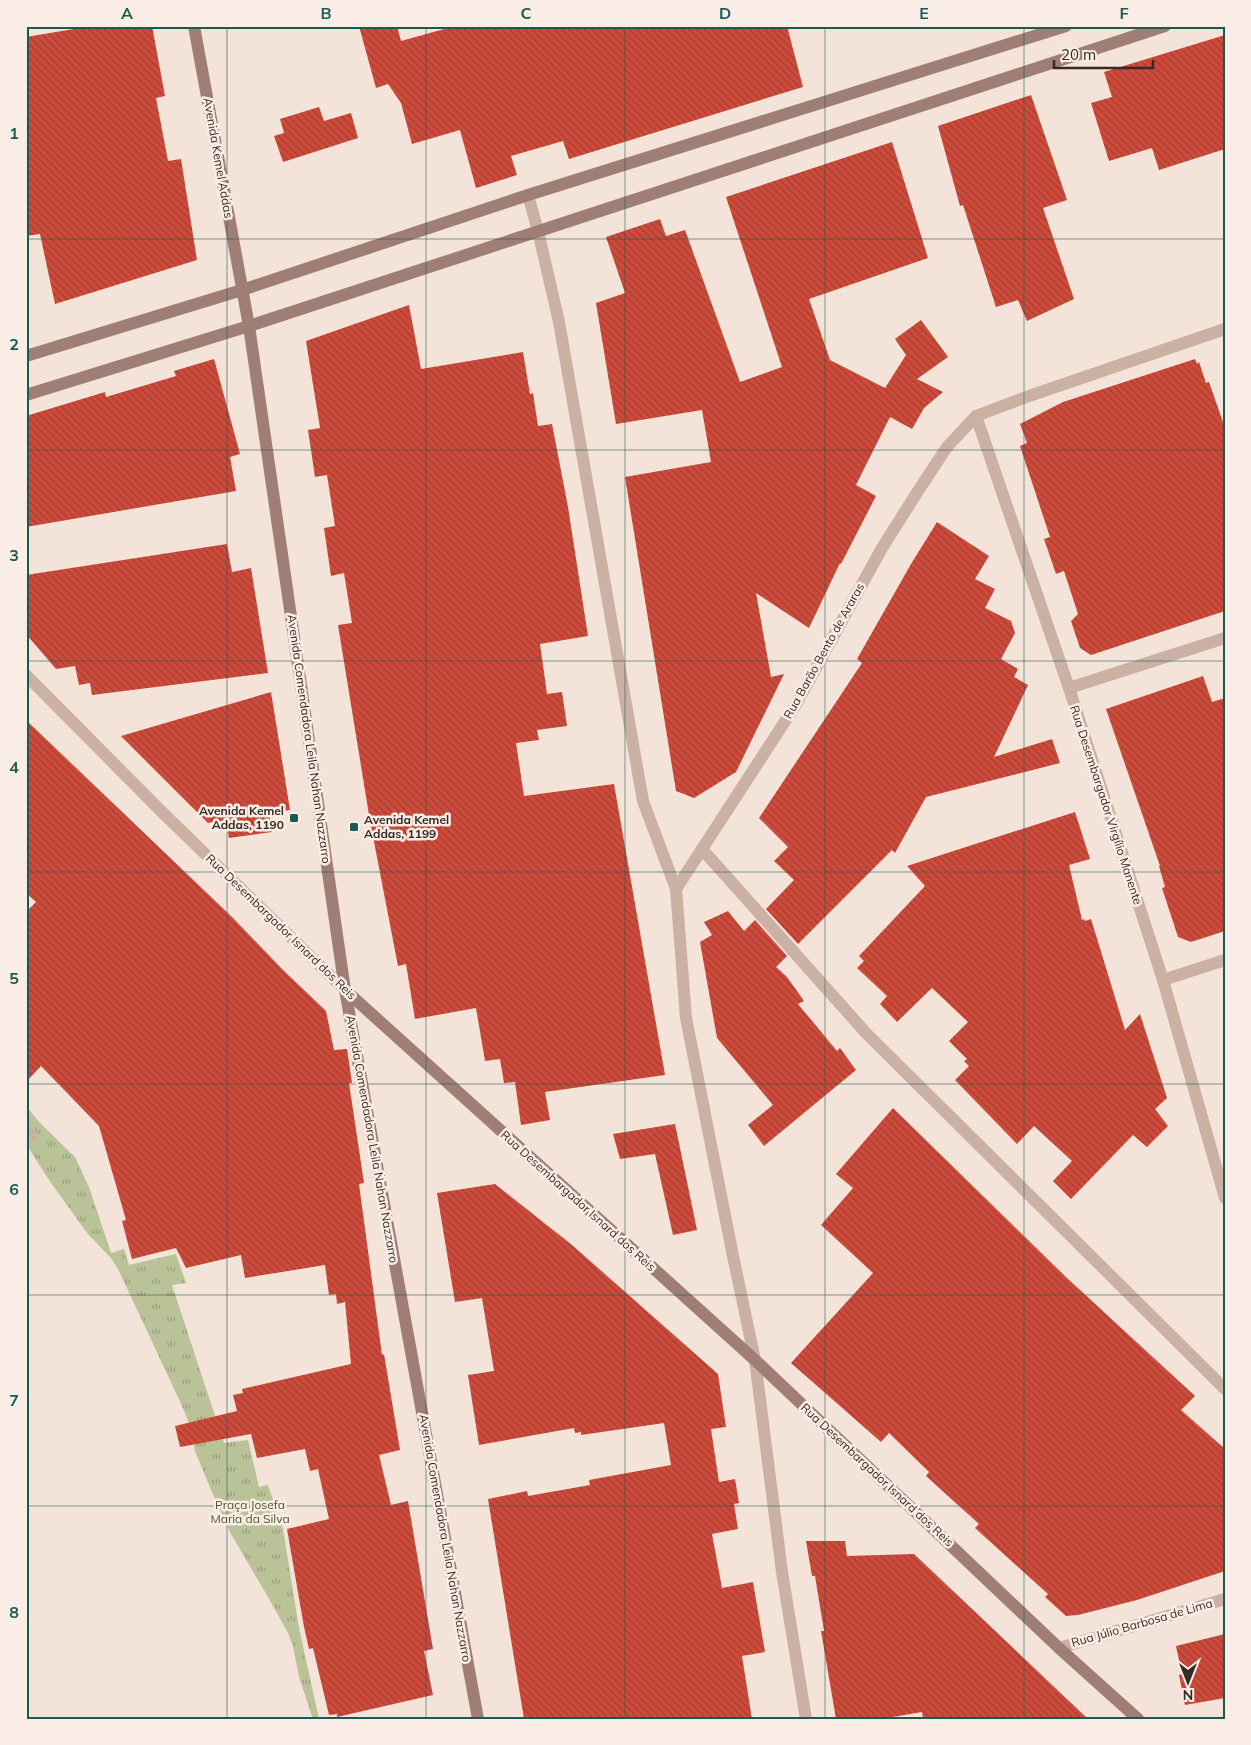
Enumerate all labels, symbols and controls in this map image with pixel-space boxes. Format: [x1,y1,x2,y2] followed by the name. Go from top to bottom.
[121,3,133,23] text: A
[320,3,332,23] text: B
[521,3,532,23] text: C
[719,3,731,23] text: D
[919,3,929,23] text: E
[1119,3,1129,23] text: F
[1054,38,1152,70] scale bar
[1061,45,1096,64] text: 20 m
[201,96,236,219] street label: Avenida Kemel Addas
[9,123,19,143] text: 1
[9,334,19,354] text: 2
[9,545,19,565] text: 3
[780,580,867,721] street label: Rua Barão Bento de Araras
[285,613,334,865] street label: Avenida Comendadora Leila Nahan Nazzarro
[1067,703,1146,907] street label: Rua Desembargador Virgílio Manente
[9,757,19,777] text: 4
[199,803,284,832] place label: Avenida Kemel Addas, 1190
[288,812,300,824] marker: Avenida Kemel Addas, 1190
[364,812,449,841] place label: Avenida Kemel Addas, 1199
[348,821,360,833] marker: Avenida Kemel Addas, 1199
[203,851,360,1003] street label: Rua Desembargador Isnard dos Reis
[9,968,19,988] text: 5
[343,1014,402,1264] street label: Avenida Comendadora Leila Nahan Nazzarro
[498,1127,659,1274] street label: Rua Desembargador Isnard dos Reis
[9,1179,19,1199] text: 6
[9,1390,19,1410] text: 7
[798,1400,957,1549] street label: Rua Desembargador Isnard dos Reis
[416,1413,475,1663] street label: Avenida Comendadora Leila Nahan Nazzarro
[210,1497,290,1526] park label: Praça Josefa Maria da Silva
[1070,1595,1214,1650] street label: Rua Júlio Barbosa de Lima
[9,1602,19,1622] text: 8
[1164,1658,1214,1708] north arrow
[1183,1686,1193,1704] text: N

